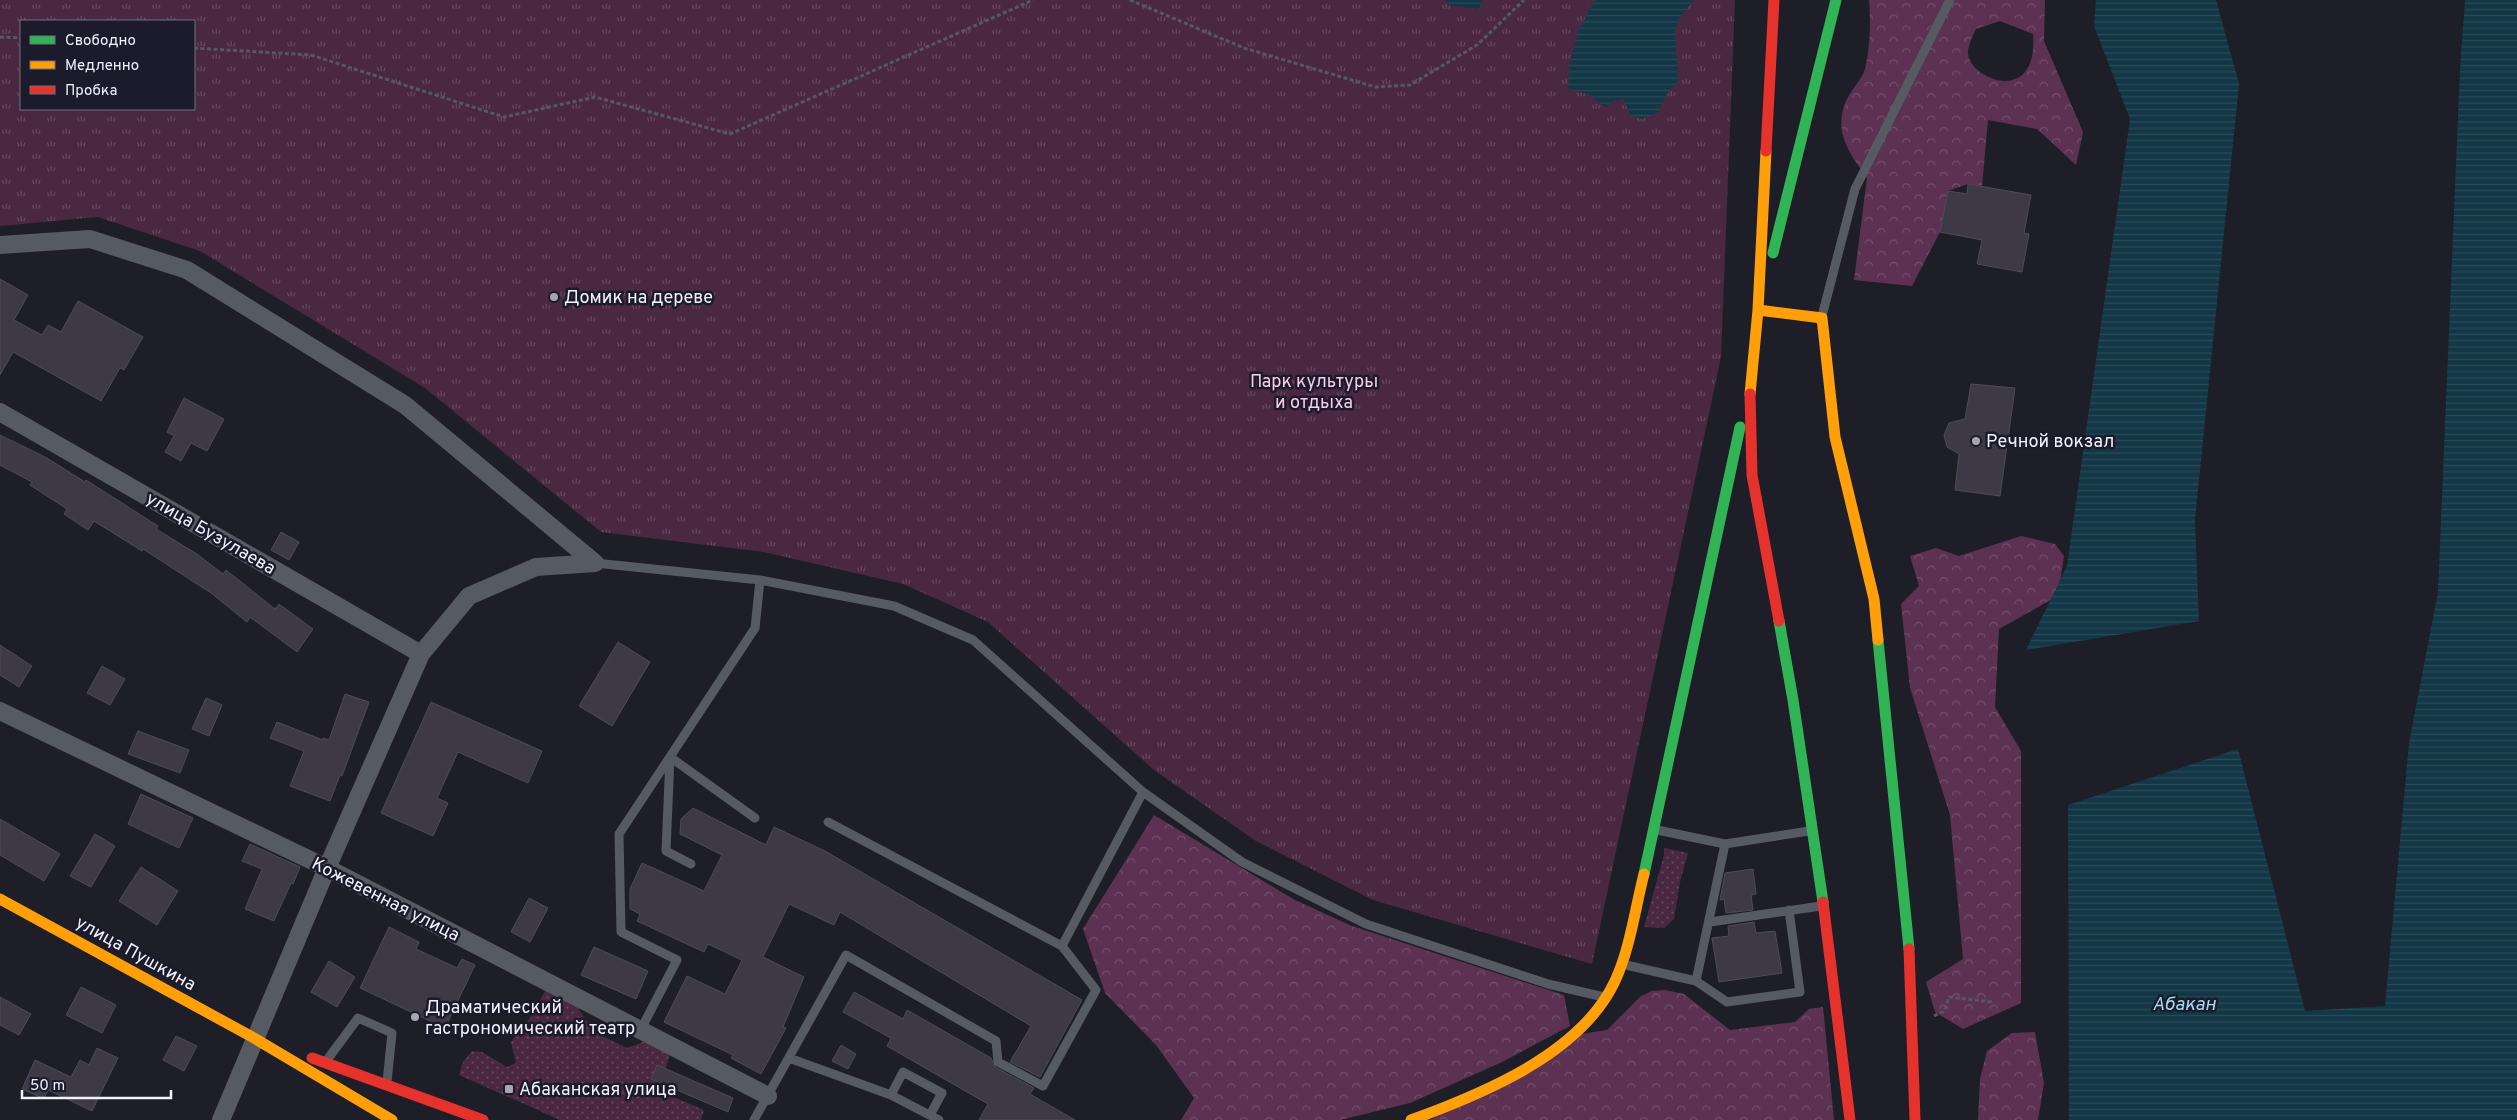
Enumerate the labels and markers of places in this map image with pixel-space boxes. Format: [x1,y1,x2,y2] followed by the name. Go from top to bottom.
[564,287,713,310] place label: Домик на дереве
[548,291,560,303] marker: Домик на дереве
[1986,431,2114,454] place label: Речной вокзал
[1970,435,1982,447] marker: Речной вокзал
[425,997,635,1041] place label: Драматический гастрономический театр
[409,1011,421,1023] marker: Драматический гастрономический театр
[519,1079,676,1102] place label: Абаканская улица
[503,1083,515,1095] marker: Абаканская улица

